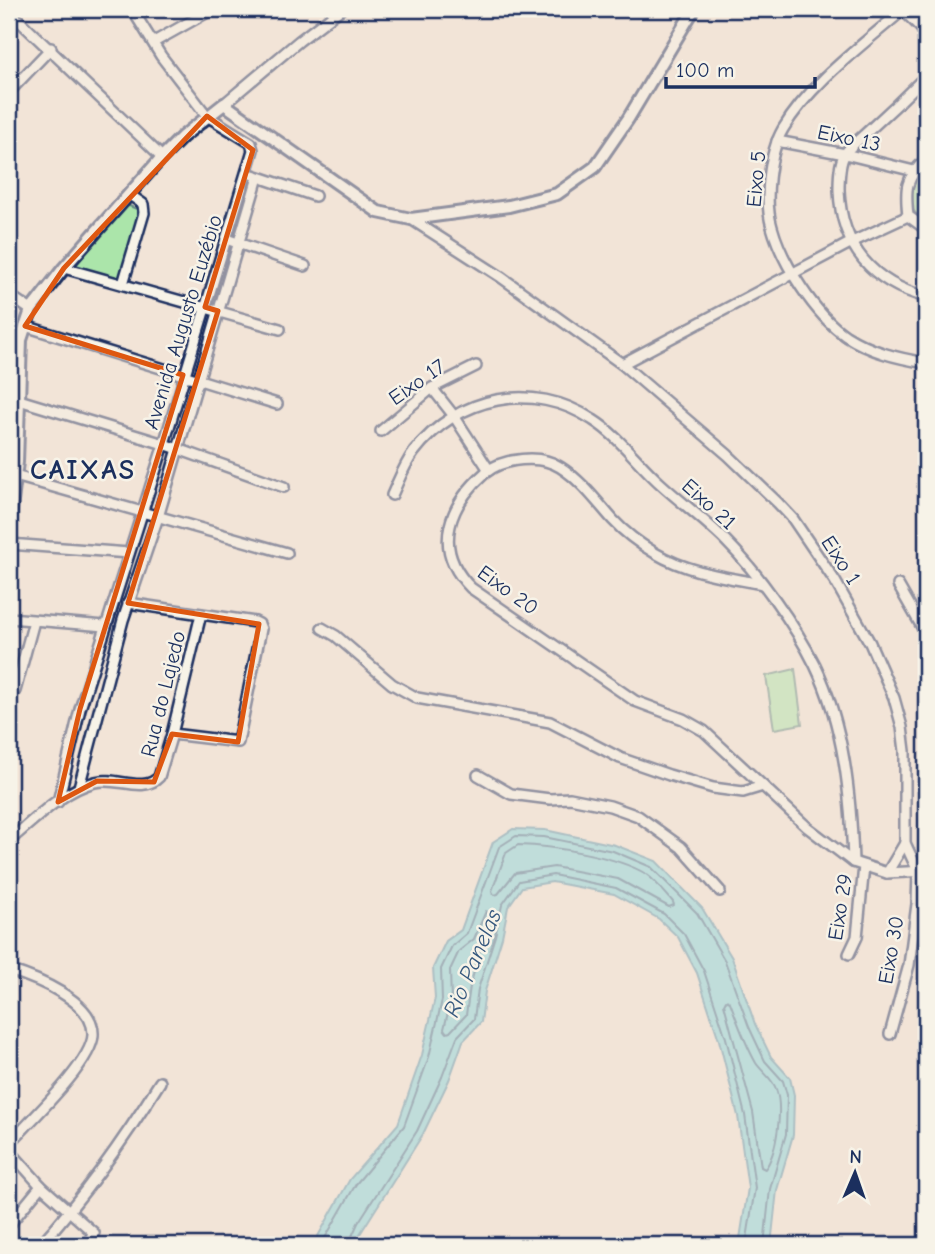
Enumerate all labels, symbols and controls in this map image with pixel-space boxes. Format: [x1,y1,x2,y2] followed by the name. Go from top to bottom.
[666,46,814,90] scale bar
[676,58,734,82] text: 100 m
[815,120,883,156] street label: Eixo 13
[742,150,770,208] street label: Eixo 5
[139,212,227,432] street label: Avenida Augusto Euzébio
[384,354,450,410] street label: Eixo 17
[30,454,136,486] district label: CAIXAS
[677,474,741,534] street label: Eixo 21
[816,531,866,589] street label: Eixo 1
[473,560,543,620] street label: Eixo 20
[136,628,190,760] street label: Rua do Lajedo
[823,872,857,942] street label: Eixo 29
[438,905,507,1021] water label: Rio Panelas
[873,914,909,986] street label: Eixo 30
[820,1138,890,1208] north arrow
[849,1146,862,1168] text: N

